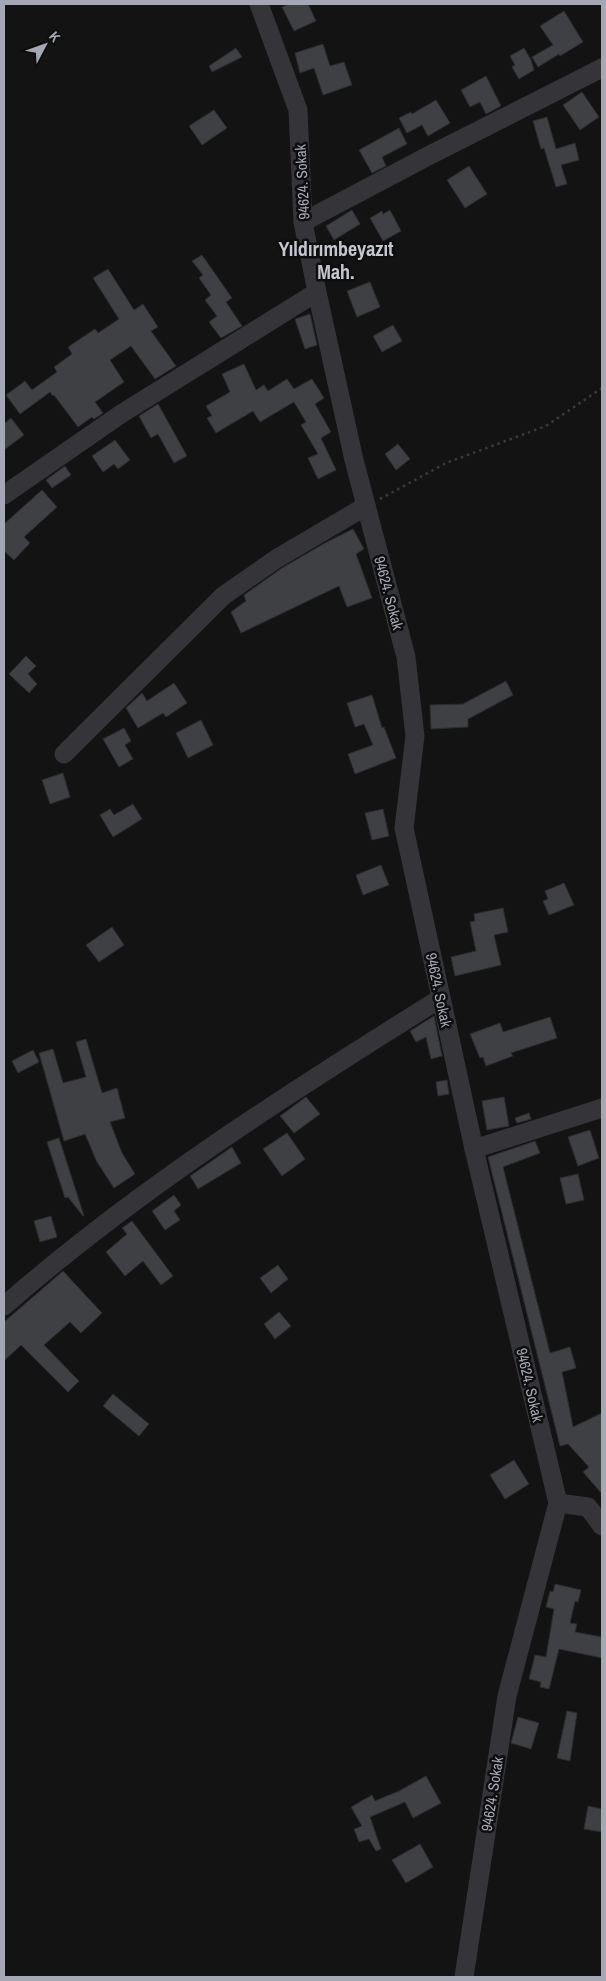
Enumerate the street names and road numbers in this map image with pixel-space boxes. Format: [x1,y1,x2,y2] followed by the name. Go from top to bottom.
[290,143,314,220] street label: 94624. Sokak
[369,554,409,633] street label: 94624. Sokak
[421,951,457,1030] street label: 94624. Sokak
[511,1346,549,1425] street label: 94624. Sokak
[476,1754,508,1833] street label: 94624. Sokak

